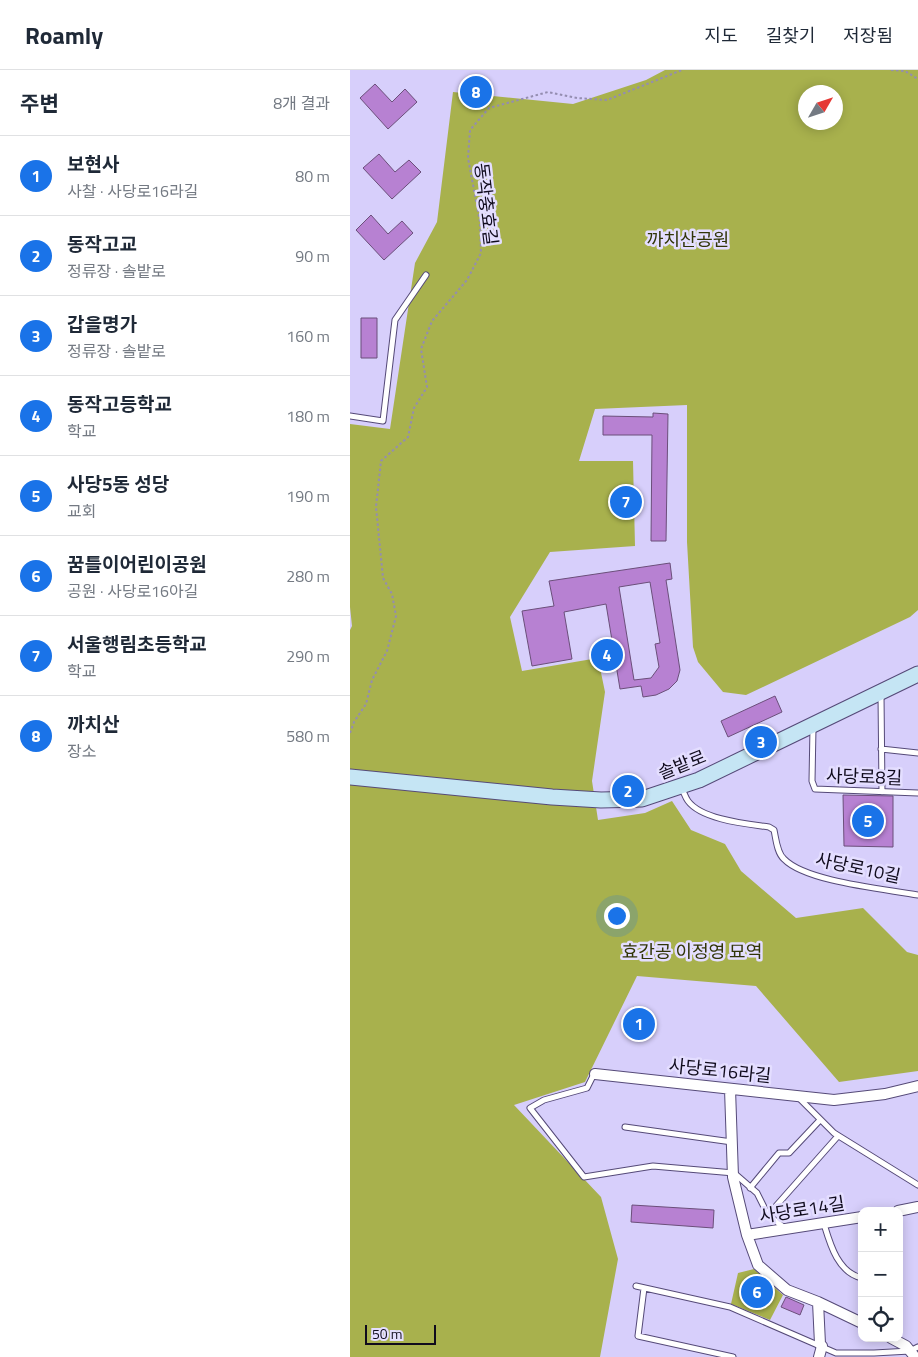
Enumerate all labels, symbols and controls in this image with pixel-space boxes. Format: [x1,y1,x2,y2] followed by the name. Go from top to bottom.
[25,17,103,53] text: Roamly
[705,22,738,49] text: 지도
[766,22,815,49] text: 길찾기
[843,22,893,49] text: 저장됨
[460,73,492,111] pin: 8
[798,85,843,130] north arrow
[20,87,59,119] text: 주변
[273,91,330,115] text: 8개 결과
[67,149,119,178] text: 보현사
[468,161,505,247] street label: 동작충효길
[32,164,40,188] text: 1
[295,164,330,188] text: 80 m
[67,179,198,203] text: 사찰 · 사당로16라길
[647,226,729,253] park label: 까치산공원
[67,229,137,258] text: 동작고교
[32,244,40,268] text: 2
[295,244,330,268] text: 90 m
[67,259,166,283] text: 정류장 · 솔밭로
[67,309,137,338] text: 갑을명가
[32,324,40,348] text: 3
[286,324,330,348] text: 160 m
[67,339,166,363] text: 정류장 · 솔밭로
[67,389,172,418] text: 동작고등학교
[32,404,40,428] text: 4
[286,404,330,428] text: 180 m
[67,419,96,443] text: 학교
[67,469,169,498] text: 사당5동 성당
[610,483,642,521] pin: 7
[32,484,40,508] text: 5
[286,484,330,508] text: 190 m
[67,499,96,523] text: 교회
[67,549,207,578] text: 꿈틀이어린이공원
[32,564,40,588] text: 6
[286,564,330,588] text: 280 m
[67,579,198,603] text: 공원 · 사당로16아길
[67,629,207,658] text: 서울행림초등학교
[591,636,623,674] pin: 4
[32,644,40,668] text: 7
[286,644,330,668] text: 290 m
[67,659,96,683] text: 학교
[67,709,119,738] text: 까치산
[745,723,777,761] pin: 3
[32,724,40,748] text: 8
[286,724,330,748] text: 580 m
[67,739,96,763] text: 장소
[654,743,710,786] street label: 솔밭로
[825,762,903,791] street label: 사당로8길
[612,772,644,810] pin: 2
[852,802,884,840] pin: 5
[813,845,903,890] street label: 사당로10길
[604,903,630,929] your location
[622,938,762,965] park label: 효간공 이정영 묘역
[623,1005,655,1043] pin: 1
[667,1052,773,1089] street label: 사당로16라길
[757,1189,847,1230] street label: 사당로14길
[858,1207,903,1342] map controls
[858,1207,903,1252] button: +
[858,1252,903,1297] button: −
[741,1273,773,1311] pin: 6
[858,1297,903,1342] button: locate
[365,1322,436,1345] scale bar
[372,1323,402,1344] text: 50 m

